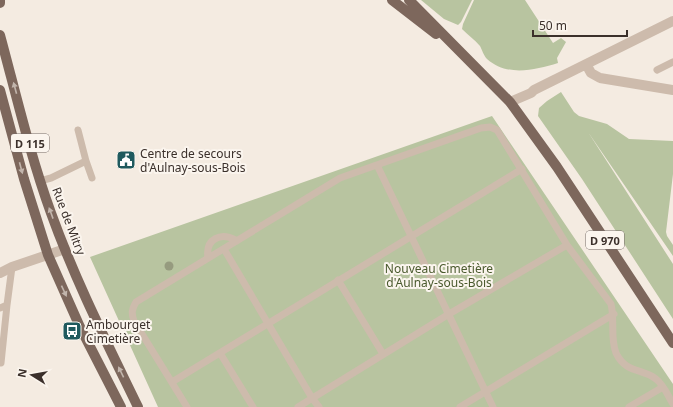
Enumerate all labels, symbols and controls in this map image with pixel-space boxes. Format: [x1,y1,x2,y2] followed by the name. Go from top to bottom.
[533,12,627,38] scale bar
[539,17,567,34] text: 50 m
[11,82,17,94] one-way arrow
[11,134,49,152] road number: D 115
[140,145,246,176] place label: Centre de secours d'Aulnay-sous-Bois
[115,149,137,171] public building icon: Centre de secours d'Aulnay-sous-Bois
[18,162,24,174] one-way arrow
[48,185,90,258] street label: Rue de Mitry
[48,206,54,218] one-way arrow
[586,231,624,249] road number: D 970
[385,260,493,291] park label: Nouveau Cimetière d'Aulnay-sous-Bois
[61,285,67,297] one-way arrow
[86,316,151,347] place label: Ambourget Cimetière
[61,320,83,342] bus stop icon: Ambourget Cimetière
[12,355,52,395] north arrow
[118,366,124,378] one-way arrow
[13,367,30,379] text: N

